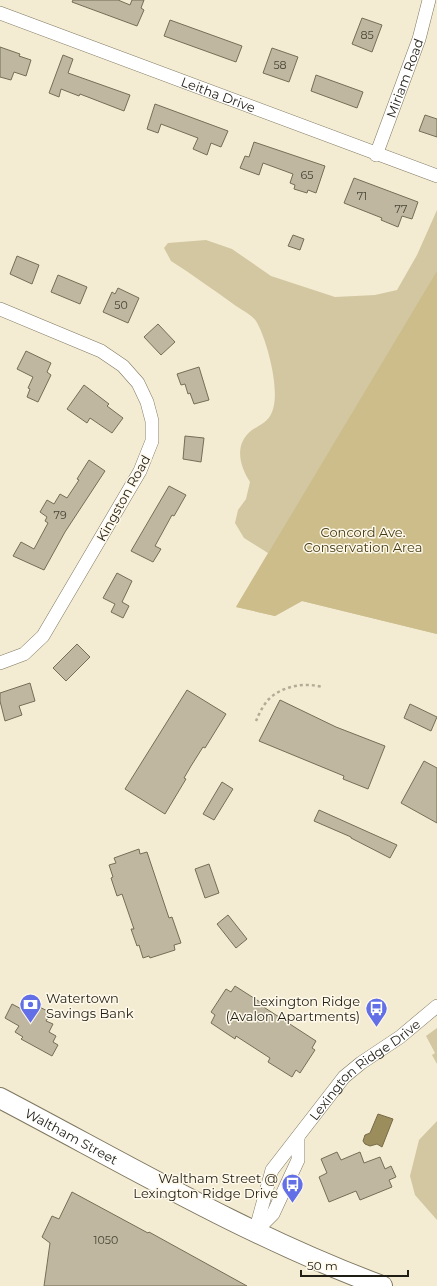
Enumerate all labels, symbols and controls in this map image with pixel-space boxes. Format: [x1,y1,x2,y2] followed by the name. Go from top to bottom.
[360,28,374,42] house number: 85
[382,36,427,120] street label: Miriam Road
[273,58,287,72] house number: 58
[179,73,258,116] street label: Leitha Drive
[301,168,313,182] house number: 65
[357,189,367,203] house number: 71
[395,202,407,216] house number: 77
[114,298,128,312] house number: 50
[93,452,153,544] street label: Kingston Road
[53,508,67,522] house number: 79
[304,524,422,555] park label: Concord Ave. Conservation Area
[46,990,134,1021] place label: Watertown Savings Bank
[18,992,44,1025] bank icon: Watertown Savings Bank
[226,993,360,1024] place label: Lexington Ridge (Avalon Apartments)
[363,995,389,1028] bus stop icon: Lexington Ridge (Avalon Apartments)
[306,1016,423,1123] street label: Lexington Ridge Drive
[22,1105,121,1168] street label: Waltham Street
[133,1170,278,1201] place label: Waltham Street @ Lexington Ridge Drive
[280,1172,306,1205] bus stop icon: Waltham Street @ Lexington Ridge Drive
[94,1233,118,1247] house number: 1050
[301,1252,408,1278] scale bar
[307,1258,338,1273] text: 50 m

